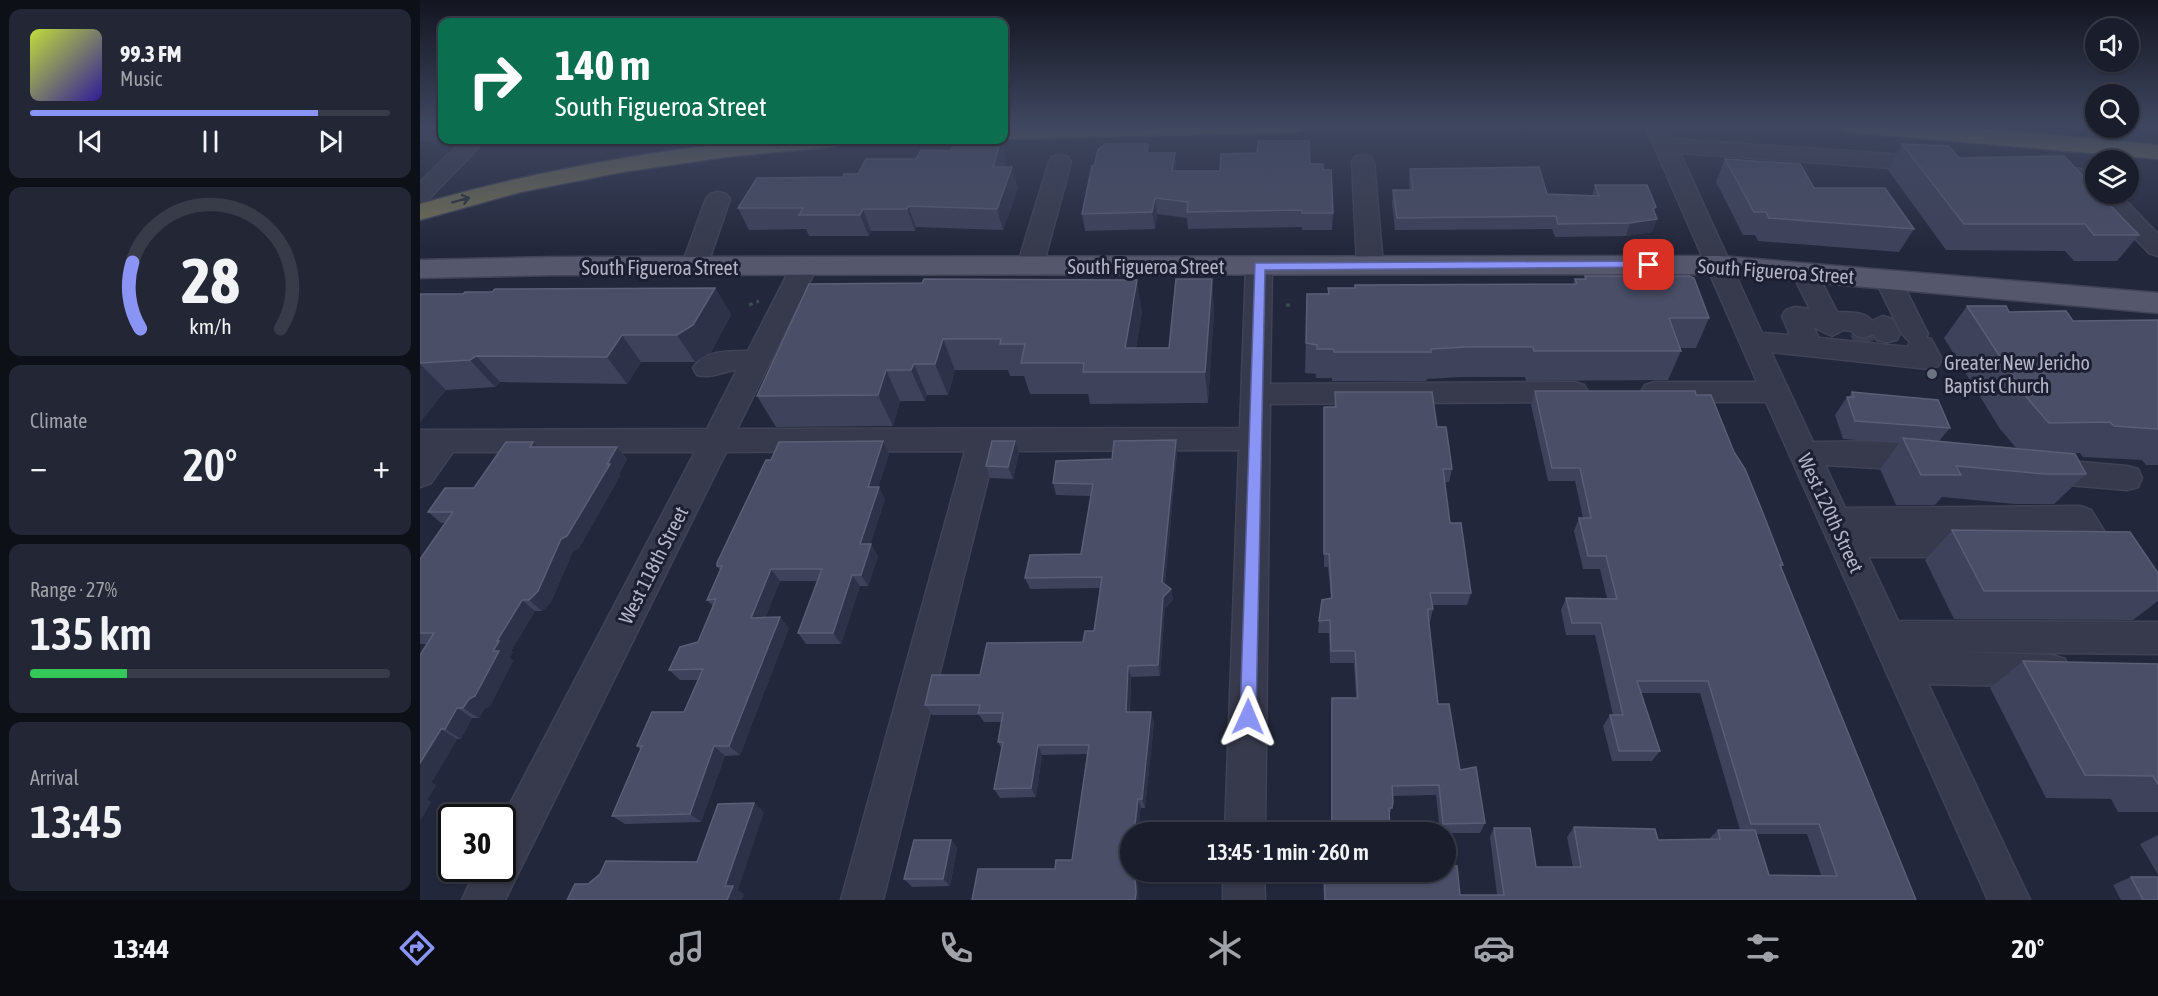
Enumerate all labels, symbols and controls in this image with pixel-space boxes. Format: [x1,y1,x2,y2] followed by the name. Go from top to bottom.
[2085,18,2139,204] map controls
[2085,18,2139,72] button: sound
[120,41,182,67] text: 99.3 FM
[555,41,650,89] text: 140 m
[456,42,534,120] icon: right
[120,67,162,90] text: Music
[2085,84,2139,138] button: search
[555,91,767,122] text: South Figueroa Street
[74,125,107,158] icon: previous
[194,125,227,158] icon: pause
[314,125,347,158] icon: next
[2085,150,2139,204] button: layers
[451,194,470,206] one-way arrow
[1623,239,1674,290] pin
[181,245,239,316] text: 28
[1632,248,1665,281] icon: arrive
[1697,254,1855,288] street label: South Figueroa Street
[1068,255,1225,278] street label: South Figueroa Street
[582,256,739,279] street label: South Figueroa Street
[189,314,231,339] text: km/h
[1944,351,2090,397] place label: Greater New Jericho Baptist Church
[1925,367,1939,381] marker: Greater New Jericho Baptist Church
[30,409,87,432] text: Climate
[183,439,237,491] text: 20°
[30,447,47,485] text: −
[373,447,390,485] text: +
[1793,450,1869,576] street label: West 120th Street
[614,502,693,628] street label: West 118th Street
[30,578,117,601] text: Range · 27%
[30,608,152,660] text: 135 km
[1216,685,1280,749] position arrow
[30,766,79,789] text: Arrival
[30,796,123,848] text: 13:45
[438,804,516,882] speed limit sign: 30
[1207,839,1369,865] text: 13:45 · 1 min · 260 m
[396,927,438,969] icon: directions
[666,927,708,969] icon: music
[935,927,977,969] icon: phone
[1204,927,1246,969] icon: climate
[1473,927,1515,969] icon: car
[1742,927,1784,969] icon: filters
[114,933,169,964] text: 13:44
[2011,933,2044,964] text: 20°

